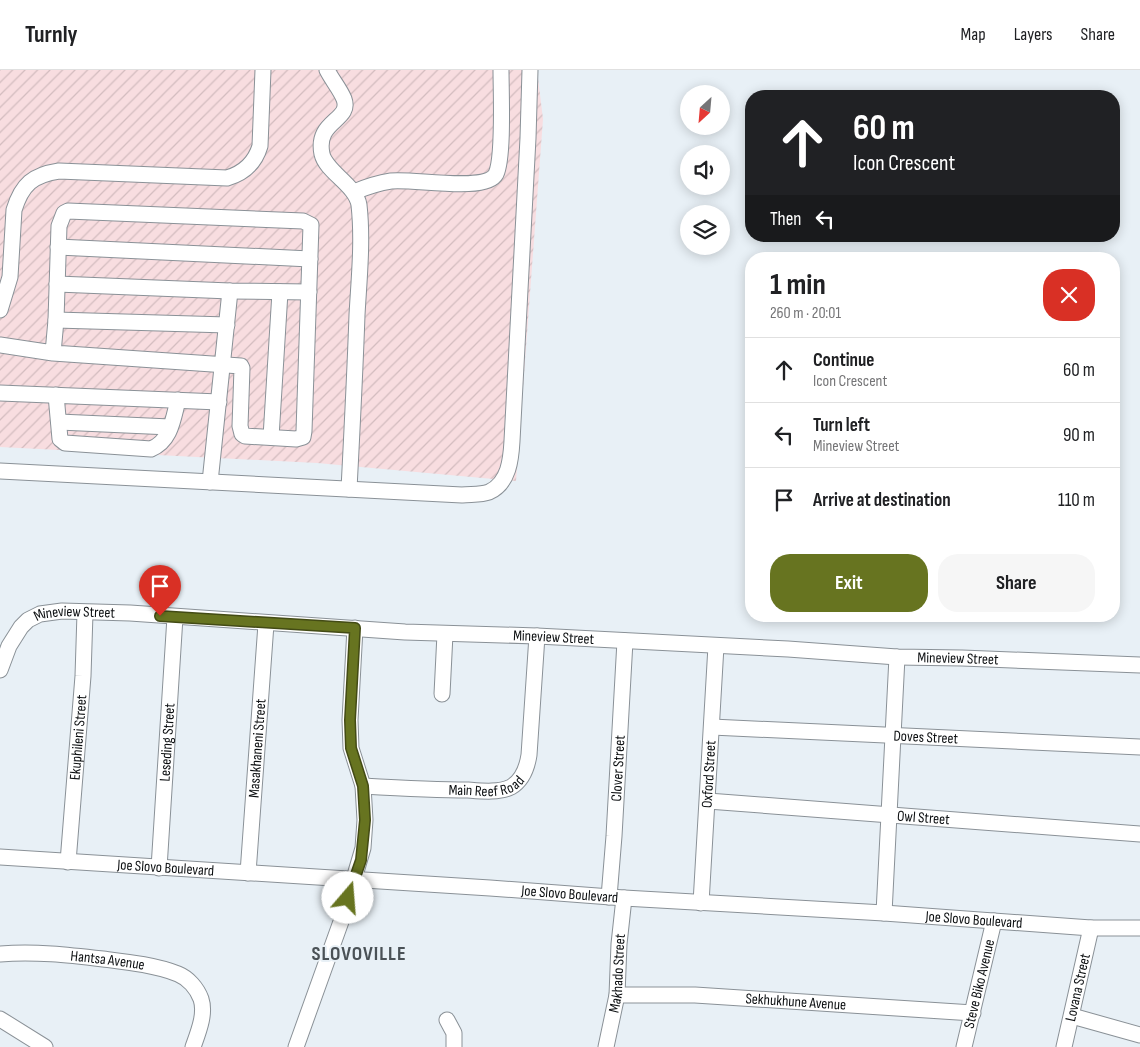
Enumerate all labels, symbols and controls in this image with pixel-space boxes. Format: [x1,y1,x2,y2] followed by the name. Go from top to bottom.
[25,20,78,49] text: Turnly
[961,24,986,45] text: Map
[1014,24,1053,45] text: Layers
[1081,24,1115,45] text: Share
[680,85,730,135] north arrow
[680,85,730,255] map controls
[853,107,915,150] text: 60 m
[770,110,835,175] icon: ahead
[680,145,730,195] button: sound
[853,150,955,177] text: Icon Crescent
[680,205,730,255] button: layers
[811,205,839,233] icon: left
[770,208,801,231] text: Then
[770,267,826,303] text: 1 min
[1043,269,1095,321] button: close
[770,304,841,323] text: 260 m · 20:01
[813,349,874,372] text: Continue
[770,356,798,384] icon: ahead
[1063,359,1095,382] text: 60 m
[813,372,887,391] text: Icon Crescent
[813,414,870,437] text: Turn left
[770,421,798,449] icon: left
[1063,424,1095,447] text: 90 m
[813,437,899,456] text: Mineview Street
[770,486,798,514] icon: arrive
[813,489,951,512] text: Arrive at destination
[1058,489,1095,512] text: 110 m
[770,554,928,612] button: Exit
[938,554,1095,612] button: Share
[139,565,181,616] pin
[146,572,174,600] icon: arrive
[31,602,116,626] street label: Mineview Street
[513,626,595,649] street label: Mineview Street
[917,648,999,669] street label: Mineview Street
[66,694,91,781] street label: Ekuphileni Street
[244,698,271,799] street label: Masakhaneni Street
[156,702,180,782] street label: Leseding Street
[893,726,959,749] street label: Doves Street
[607,734,630,802] street label: Clover Street
[698,739,720,809] street label: Oxford Street
[448,772,529,801] street label: Main Reef Road
[896,806,951,829] street label: Owl Street
[116,855,215,881] street label: Joe Slovo Boulevard
[321,871,373,923] position arrow
[520,881,619,908] street label: Joe Slovo Boulevard
[924,907,1023,933] street label: Joe Slovo Boulevard
[605,932,630,1014] street label: Makhado Street
[960,937,999,1030] street label: Steve Biko Avenue
[311,942,407,966] district label: SLOVOVILLE
[70,946,146,975] street label: Hantsa Avenue
[1061,951,1095,1023] street label: Lovana Street
[745,989,847,1015] street label: Sekhukhune Avenue

